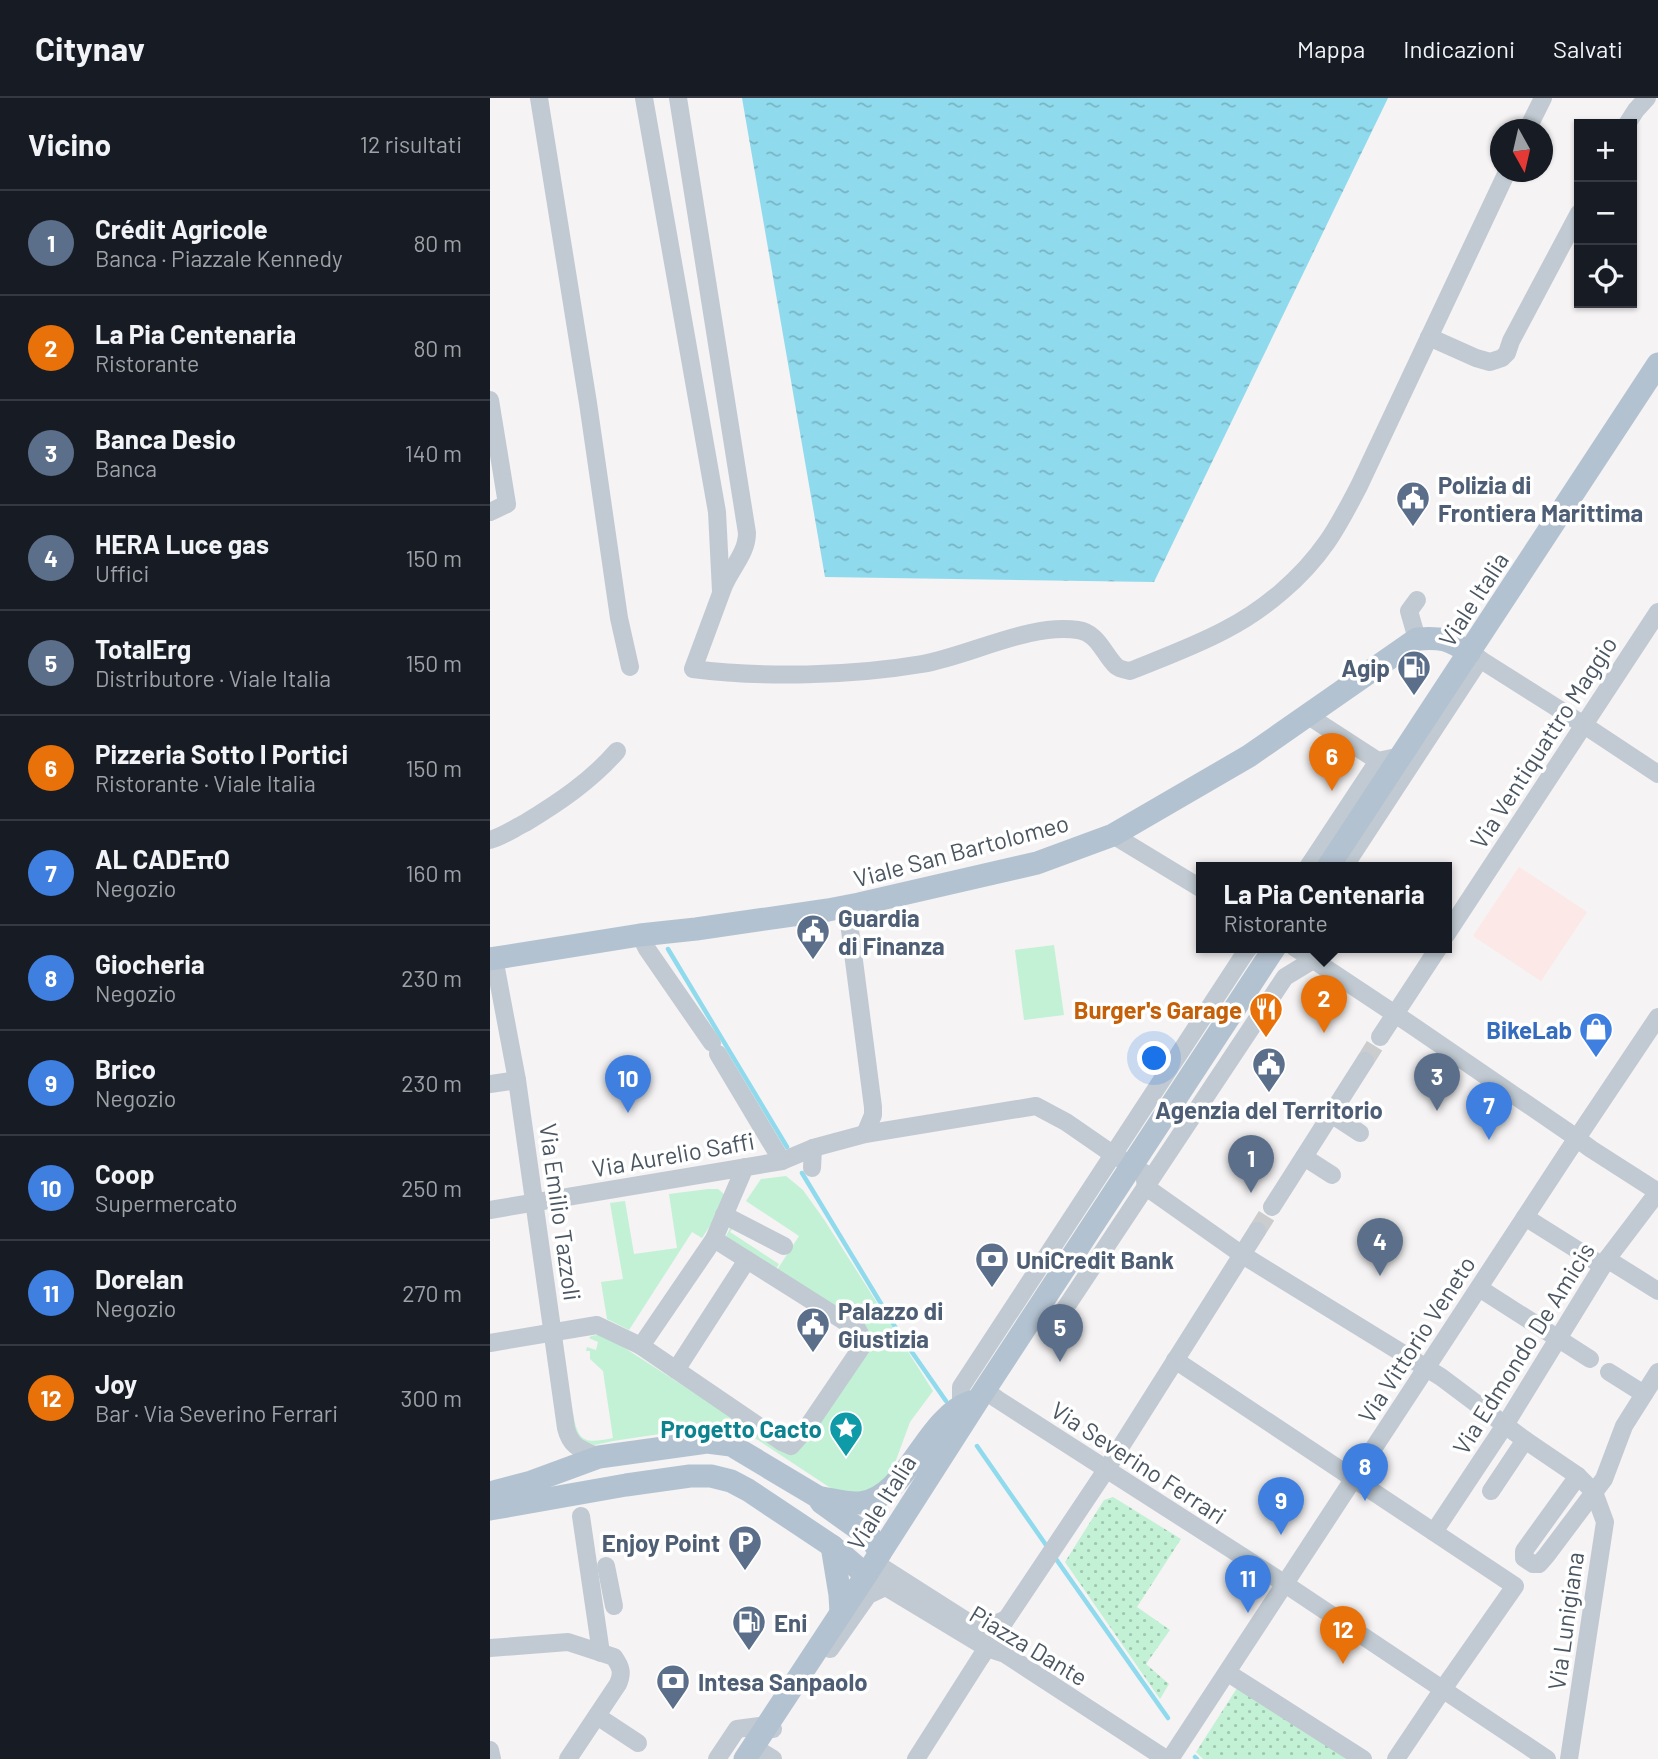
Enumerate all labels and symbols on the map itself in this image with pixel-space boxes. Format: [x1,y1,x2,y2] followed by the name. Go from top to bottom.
[1490,119,1553,182] north arrow
[1438,470,1643,527] place label: Polizia di Frontiera Marittima
[1394,479,1432,528] public building icon: Polizia di Frontiera Marittima
[1432,546,1514,652] street label: Viale Italia
[1463,630,1623,854] street label: Via Ventiquattro Maggio
[1395,648,1433,697] fuel station icon: Agip
[1341,653,1390,682] place label: Agip
[1309,733,1355,791] pin: 6
[850,807,1072,893] street label: Viale San Bartolomeo
[838,903,945,960] place label: Guardia di Finanza
[794,912,832,961] public building icon: Guardia di Finanza
[1301,975,1347,1033] pin: 2
[1247,990,1285,1039] restaurant icon: Burger's Garage
[1074,995,1242,1024] place label: Burger's Garage
[1577,1010,1615,1059] shop icon: BikeLab
[1486,1015,1572,1044] place label: BikeLab
[1137,1041,1171,1075] your location
[1250,1045,1288,1094] public building icon: Agenzia del Territorio
[1414,1053,1460,1111] pin: 3
[605,1055,651,1113] pin: 10
[1466,1082,1512,1140] pin: 7
[1155,1095,1383,1124] place label: Agenzia del Territorio
[534,1121,588,1303] street label: Via Emilio Tazzoli
[590,1125,756,1183] street label: Via Aurelio Saffi
[1228,1135,1274,1193] pin: 1
[1357,1218,1403,1276] pin: 4
[1446,1237,1600,1459] street label: Via Edmondo De Amicis
[973,1240,1011,1289] bank icon: UniCredit Bank
[1016,1245,1174,1274] place label: UniCredit Bank
[1351,1250,1481,1428] street label: Via Vittorio Veneto
[838,1296,943,1353] place label: Palazzo di Giustizia
[1037,1304,1083,1362] pin: 5
[794,1305,832,1354] public building icon: Palazzo di Giustizia
[1046,1395,1232,1529] street label: Via Severino Ferrari
[827,1409,865,1458] place icon: Progetto Cacto
[661,1414,822,1443] place label: Progetto Cacto
[1342,1443,1388,1501] pin: 8
[840,1449,922,1555] street label: Viale Italia
[1258,1477,1304,1535] pin: 9
[726,1523,764,1572] parking icon: Enjoy Point
[602,1528,720,1557] place label: Enjoy Point
[1541,1550,1589,1692] street label: Via Lunigiana
[1225,1555,1271,1613] pin: 11
[965,1599,1093,1691] street label: Piazza Dante
[730,1603,768,1652] fuel station icon: Eni
[1320,1606,1366,1664] pin: 12
[774,1608,807,1637] place label: Eni
[654,1662,692,1711] bank icon: Intesa Sanpaolo
[698,1667,868,1696] place label: Intesa Sanpaolo

